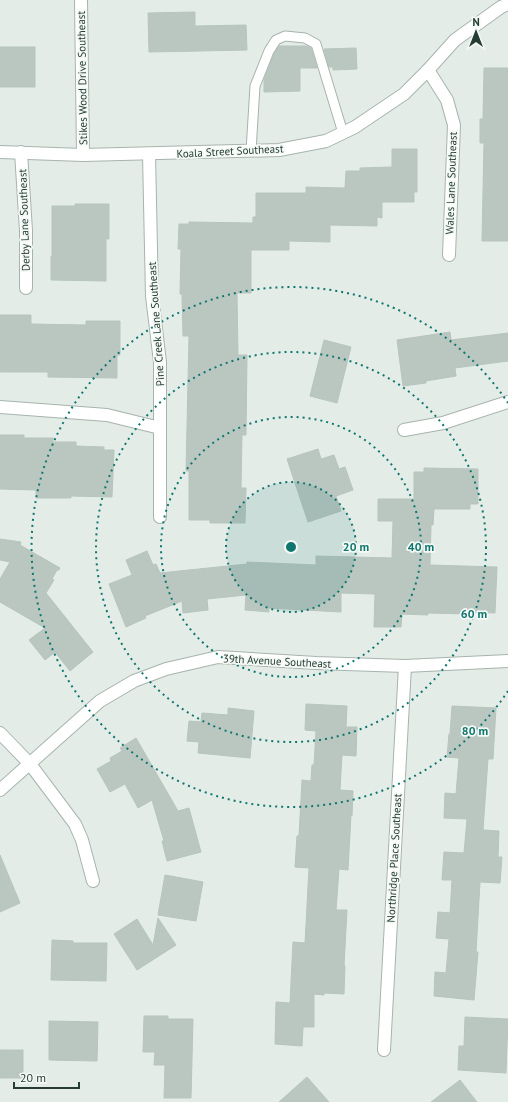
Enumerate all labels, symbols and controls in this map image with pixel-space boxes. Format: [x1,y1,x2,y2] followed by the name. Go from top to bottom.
[74,10,90,145] street label: Stikes Wood Drive Southeast
[456,12,496,52] north arrow
[472,15,480,29] text: N
[442,131,460,235] street label: Wales Lane Southeast
[176,141,284,161] street label: Koala Street Southeast
[15,168,33,271] street label: Derby Lane Southeast
[145,261,167,387] street label: Pine Creek Lane Southeast
[343,539,369,554] text: 20 m
[408,539,434,554] text: 40 m
[284,540,298,554] centre of rings
[461,606,487,621] text: 60 m
[222,651,332,671] street label: 39th Avenue Southeast
[462,723,488,738] text: 80 m
[384,793,404,923] street label: Northridge Place Southeast
[14,1064,79,1090] scale bar
[20,1070,46,1085] text: 20 m

